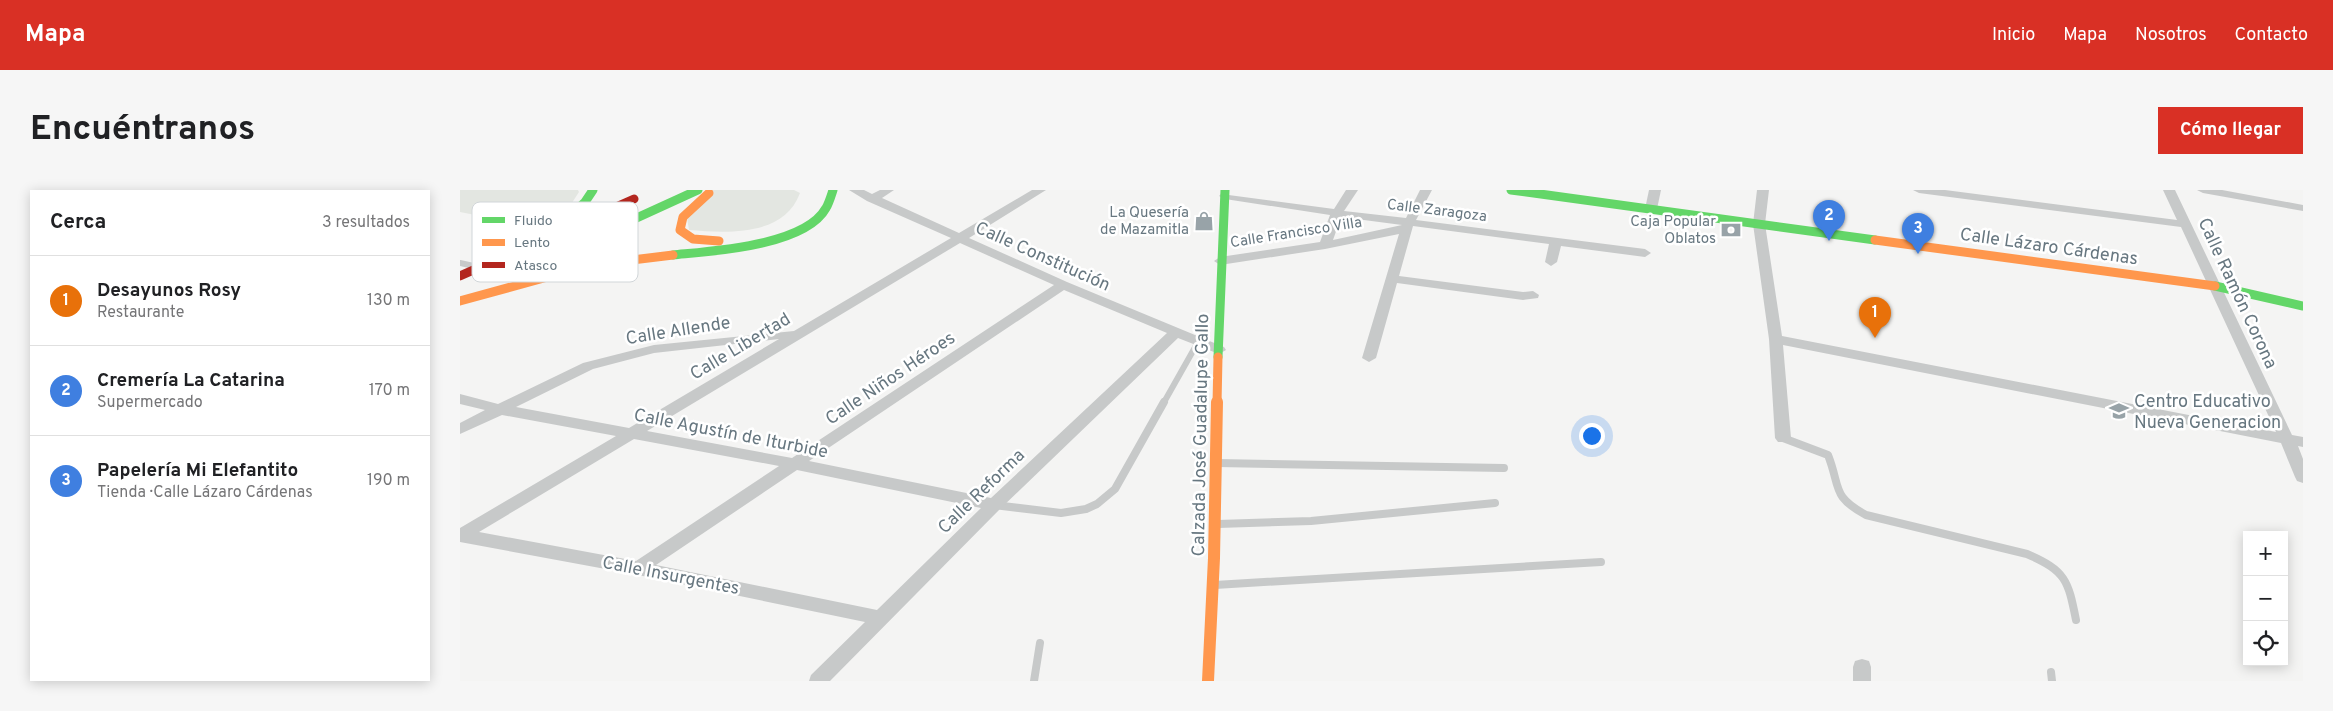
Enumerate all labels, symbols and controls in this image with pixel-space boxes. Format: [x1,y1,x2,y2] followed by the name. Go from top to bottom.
[25,20,85,50] text: Mapa
[1992,24,2035,47] text: Inicio
[2063,24,2107,47] text: Mapa
[2135,24,2207,47] text: Nosotros
[2235,24,2308,47] text: Contacto
[2158,107,2303,154] button: Cómo llegar
[30,108,255,152] text: Encuéntranos
[1386,196,1488,227] street label: Calle Zaragoza
[1813,200,1845,241] pin: 2
[472,202,638,282] legend
[1100,204,1189,240] place label: La Quesería de Mazamitla
[50,209,106,236] text: Cerca
[1193,210,1215,232] shop icon: La Quesería de Mazamitla
[322,213,410,233] text: 3 resultados
[514,213,553,230] text: Fluido
[1630,213,1716,249] place label: Caja Popular Oblatos
[1902,213,1934,254] pin: 3
[1229,214,1363,253] street label: Calle Francisco Villa
[2192,215,2282,373] street label: Calle Ramón Corona
[971,217,1114,298] street label: Calle Constitución
[1720,219,1742,241] bank icon: Caja Popular Oblatos
[1958,224,2139,271] street label: Calle Lázaro Cárdenas
[514,235,550,252] text: Lento
[514,258,557,275] text: Atasco
[97,279,241,303] text: Desayunos Rosy
[63,291,69,311] text: 1
[367,291,410,311] text: 130 m
[1859,297,1891,338] pin: 1
[97,303,184,323] text: Restaurante
[686,308,795,386] street label: Calle Libertad
[624,312,732,351] street label: Calle Allende
[1188,313,1215,557] street label: Calzada José Guadalupe Gallo
[822,327,960,431] street label: Calle Niños Héroes
[97,369,285,393] text: Cremería La Catarina
[61,381,71,401] text: 2
[369,381,410,401] text: 170 m
[2134,391,2281,435] place label: Centro Educativo Nueva Generacion
[97,393,203,413] text: Supermercado
[2108,400,2130,422] school or university icon: Centro Educativo Nueva Generacion
[632,404,830,465] street label: Calle Agustín de Iturbide
[1579,423,1605,449] your location
[934,445,1031,539] street label: Calle Reforma
[97,459,298,483] text: Papelería Mi Elefantito
[61,471,71,491] text: 3
[367,471,410,491] text: 190 m
[97,483,313,503] text: Tienda · Calle Lázaro Cárdenas
[2243,531,2288,666] map controls
[2243,531,2288,576] button: +
[600,552,741,601] street label: Calle Insurgentes
[2243,576,2288,621] button: −
[2243,621,2288,666] button: locate

